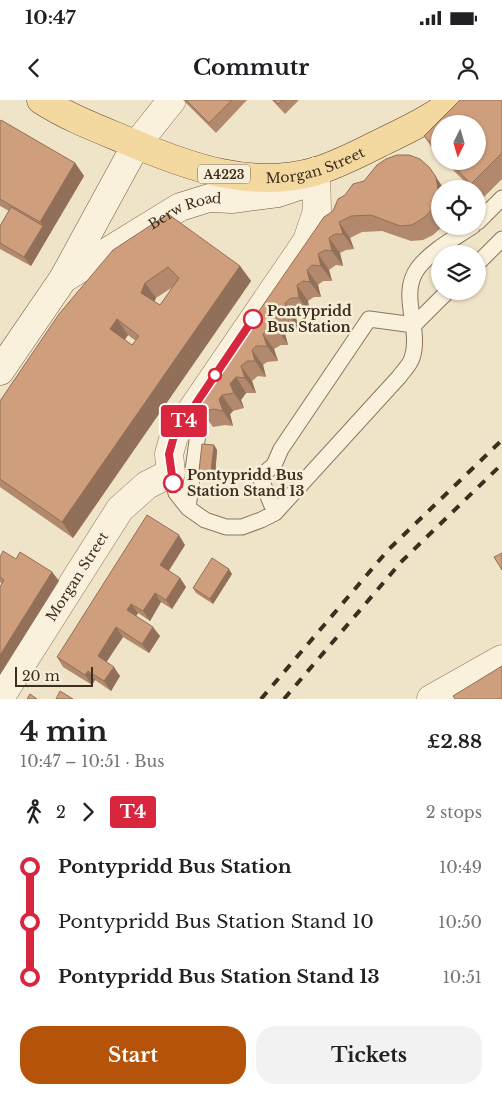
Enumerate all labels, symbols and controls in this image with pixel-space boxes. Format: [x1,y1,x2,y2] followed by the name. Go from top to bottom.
[25,6,75,29] text: 10:47
[20,54,48,82] icon: back
[193,54,309,81] text: Commutr
[454,54,482,82] icon: person
[431,115,486,170] north arrow
[431,115,486,300] map controls
[265,143,368,187] street label: Morgan Street
[198,164,250,184] road number: A4223
[431,180,486,235] button: locate
[145,188,222,233] street label: Berw Road
[431,245,486,300] button: layers
[267,302,352,336] place label: Pontypridd Bus Station
[243,309,263,329] marker: Pontypridd Bus Station
[208,368,222,382] unlabelled marker
[162,405,206,437] line badge: T4
[171,410,197,432] text: T4
[187,466,304,500] place label: Pontypridd Bus Station Stand 13
[163,473,183,493] marker: Pontypridd Bus Station Stand 13
[42,528,113,625] street label: Morgan Street
[15,664,92,687] scale bar
[22,667,60,685] text: 20 m
[20,714,107,749] text: 4 min
[427,730,482,753] text: £2.88
[20,751,165,771] text: 10:47 – 10:51 · Bus
[20,798,48,826] icon: walk
[74,798,102,826] icon: forward
[120,801,146,823] text: T4
[56,802,66,822] text: 2
[426,802,482,822] text: 2 stops
[58,855,292,878] text: Pontypridd Bus Station
[439,857,482,877] text: 10:49
[58,910,374,933] text: Pontypridd Bus Station Stand 10
[438,912,482,932] text: 10:50
[58,965,380,988] text: Pontypridd Bus Station Stand 13
[443,967,482,987] text: 10:51
[20,1026,246,1084] button: Start
[256,1026,482,1084] button: Tickets

